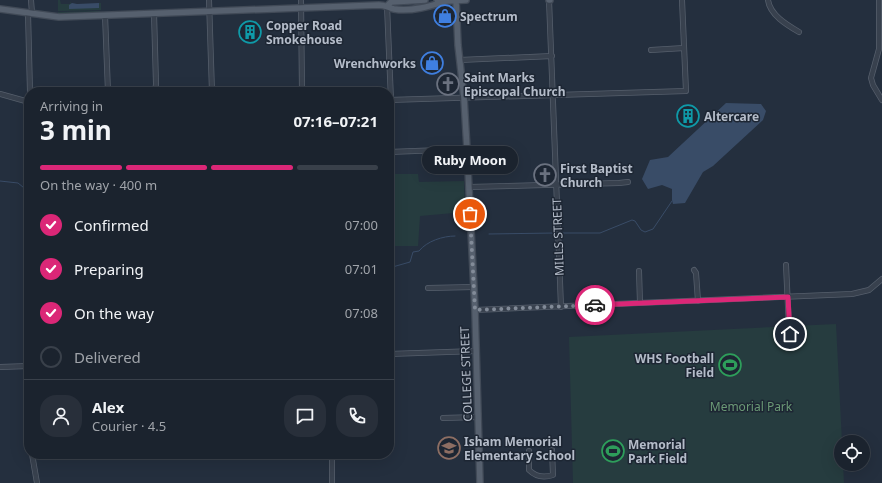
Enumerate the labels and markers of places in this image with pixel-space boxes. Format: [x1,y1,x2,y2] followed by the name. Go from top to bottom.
[432,3,458,29] shop icon: Spectrum
[460,8,518,25] place label: Spectrum
[266,17,343,48] place label: Copper Road Smokehouse
[237,19,263,45] building icon: Copper Road Smokehouse
[419,50,445,76] shop icon: Wrenchworks
[334,55,416,72] place label: Wrenchworks
[464,69,566,100] place label: Saint Marks Episcopal Church
[435,71,461,97] church icon: Saint Marks Episcopal Church
[675,103,701,129] building icon: Altercare
[704,108,759,125] place label: Altercare
[422,146,518,174] callout: Ruby Moon
[560,160,633,191] place label: First Baptist Church
[532,162,558,188] church icon: First Baptist Church
[453,197,487,231] pin
[773,317,807,351] pin
[635,350,714,381] place label: WHS Football Field
[717,352,743,378] sports icon: WHS Football Field
[464,433,575,464] place label: Isham Memorial Elementary School
[436,435,462,461] school or university icon: Isham Memorial Elementary School
[628,436,687,467] place label: Memorial Park Field
[600,438,626,464] sports icon: Memorial Park Field

